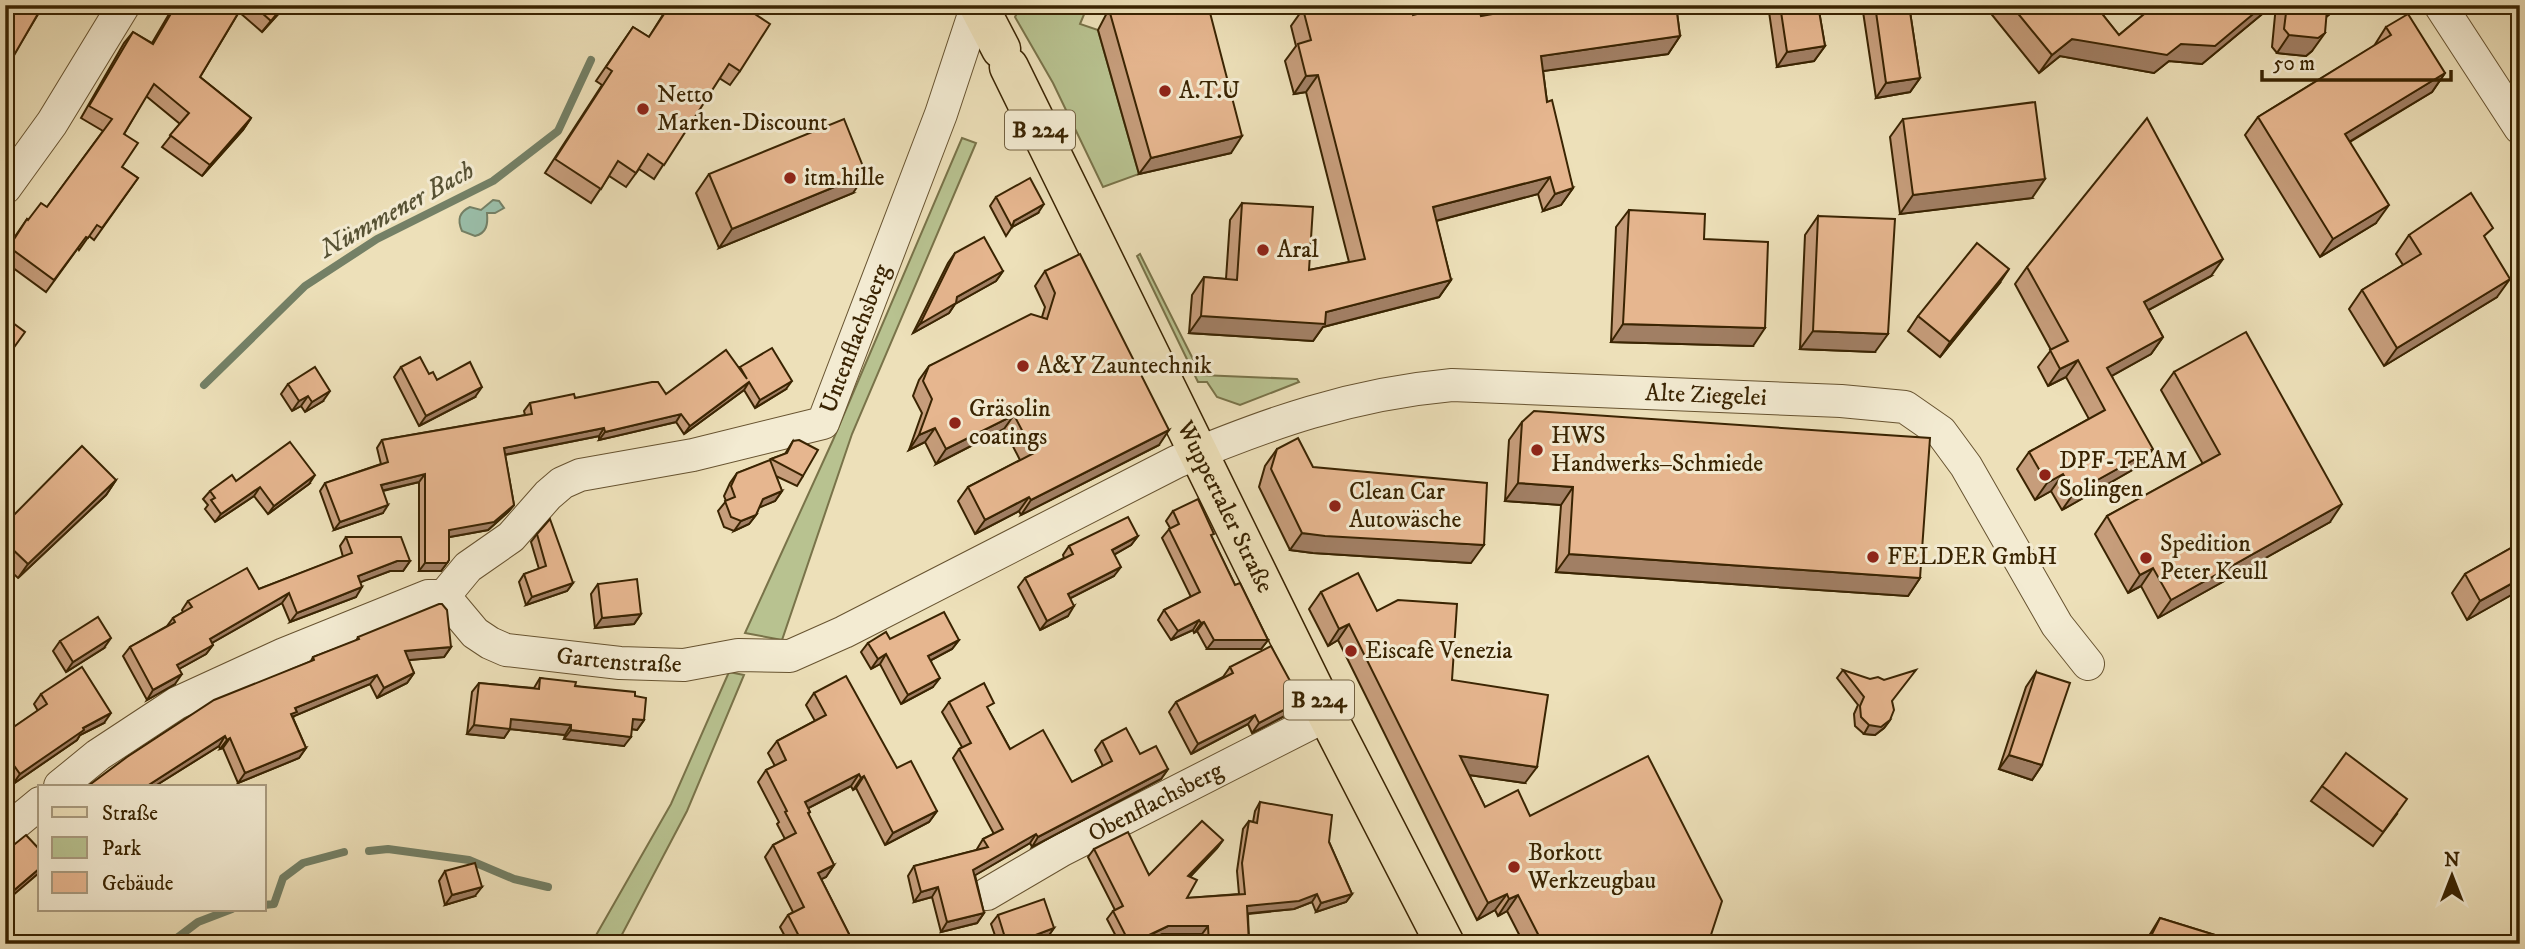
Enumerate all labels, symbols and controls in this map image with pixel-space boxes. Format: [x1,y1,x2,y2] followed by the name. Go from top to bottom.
[2262,38,2452,82] scale bar
[2273,51,2315,77] text: 50 m
[1179,76,1240,106] place label: A.T.U
[657,80,828,138] place label: Netto Marken-Discount
[1157,83,1173,99] marker: A.T.U
[635,101,651,117] marker: Netto Marken-Discount
[1005,111,1075,150] road number: B 224
[312,154,480,267] water label: Nümmener Bach
[804,163,885,193] place label: itm.hille
[782,170,798,186] marker: itm.hille
[1277,235,1319,265] place label: Aral
[1255,242,1271,258] marker: Aral
[813,260,897,418] street label: Untenflachsberg
[1037,351,1212,381] place label: A&Y Zauntechnik
[1015,358,1031,374] marker: A&Y Zauntechnik
[1645,378,1767,413] street label: Alte Ziegelei
[969,394,1051,452] place label: Gräsolin coatings
[947,415,963,431] marker: Gräsolin coatings
[1169,415,1280,598] street label: Wuppertaler Straße
[1551,421,1763,479] place label: HWS Handwerks‒Schmiede
[1529,442,1545,458] marker: HWS Handwerks‒Schmiede
[2059,446,2187,504] place label: DPF-TEAM Solingen
[2037,467,2053,483] marker: DPF-TEAM Solingen
[1349,477,1462,535] place label: Clean Car Autowäsche
[1327,498,1343,514] marker: Clean Car Autowäsche
[2160,529,2269,587] place label: Spedition Peter Keull
[1887,542,2058,572] place label: FELDER GmbH
[1865,549,1881,565] marker: FELDER GmbH
[2138,550,2154,566] marker: Spedition Peter Keull
[1365,636,1513,666] place label: Eiscafè Venezia
[555,641,682,680] street label: Gartenstraße
[1343,643,1359,659] marker: Eiscafè Venezia
[1284,680,1354,720] road number: B 224
[1083,755,1228,849] street label: Obenflachsberg
[38,785,266,911] legend
[102,801,158,827] text: Straße
[102,836,142,862] text: Park
[1527,838,1656,896] place label: Borkott Werkzeugbau
[2416,841,2486,911] north arrow
[2444,849,2460,872] text: N
[1506,859,1522,875] marker: Borkott Werkzeugbau
[102,871,174,897] text: Gebäude

